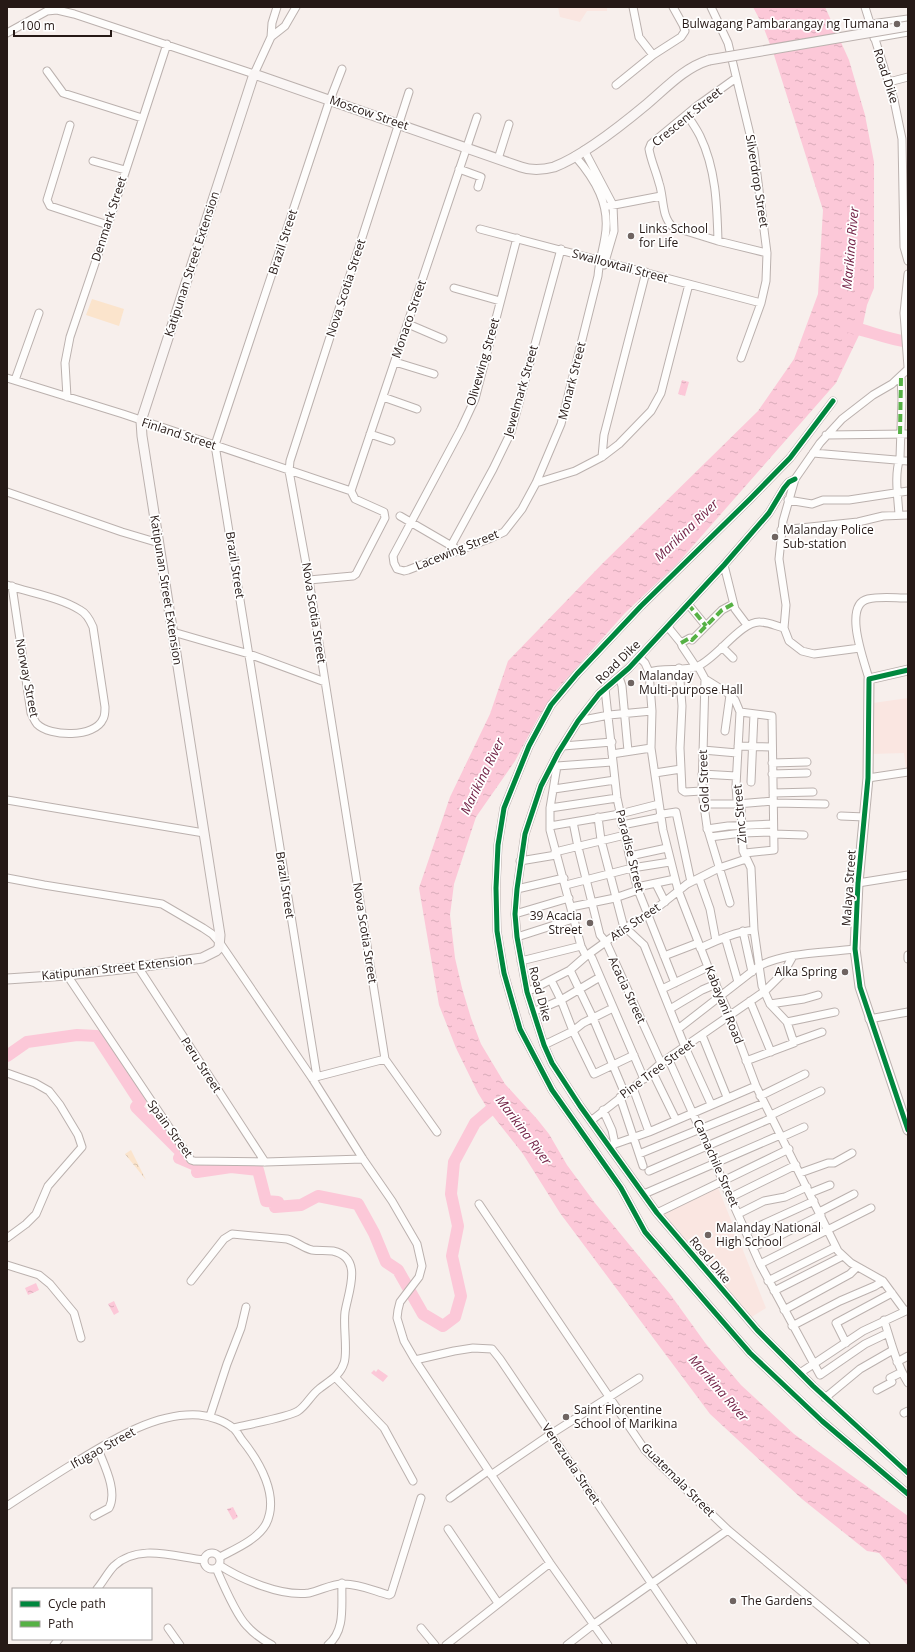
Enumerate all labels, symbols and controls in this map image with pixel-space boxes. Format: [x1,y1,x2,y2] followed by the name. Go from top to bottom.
[14,12,111,38] scale bar
[682,15,889,32] place label: Bulwagang Pambarangay ng Tumana
[20,17,55,34] text: 100 m
[892,19,902,29] marker: Bulwagang Pambarangay ng Tumana
[870,46,903,106] street label: Road Dike
[648,83,725,150] street label: Crescent Street
[327,91,411,134] street label: Moscow Street
[742,133,773,229] street label: Silverdrop Street
[87,174,130,264] street label: Denmark Street
[160,189,223,339] street label: Katipunan Street Extension
[837,205,863,290] water label: Marikina River
[264,207,301,277] street label: Brazil Street
[639,220,708,251] place label: Links School for Life
[626,231,636,241] marker: Links School for Life
[322,237,369,339] street label: Nova Scotia Street
[570,245,670,287] street label: Swallowtail Street
[387,277,430,360] street label: Monaco Street
[462,316,503,408] street label: Olivewing Street
[554,340,589,422] street label: Monark Street
[499,343,542,440] street label: Jewelmark Street
[140,413,219,454] street label: Finland Street
[650,494,723,565] water label: Marikina River
[146,514,187,666] street label: Katipunan Street Extension
[783,521,874,552] place label: Malanday Police Sub-station
[413,525,501,574] street label: Lacewing Street
[222,530,249,600] street label: Brazil Street
[770,532,780,542] marker: Malanday Police Sub-station
[298,561,331,665] street label: Nova Scotia Street
[591,636,644,687] street label: Road Dike
[12,637,43,719] street label: Norway Street
[639,667,743,698] place label: Malanday Multi-purpose Hall
[626,678,636,688] marker: Malanday Multi-purpose Hall
[456,734,509,817] water label: Marikina River
[694,749,713,813] street label: Gold Street
[728,784,751,844] street label: Zinc Street
[612,808,649,894] street label: Paradise Street
[837,849,860,927] street label: Malaya Street
[272,850,299,920] street label: Brazil Street
[349,881,382,985] street label: Nova Scotia Street
[606,899,663,945] street label: Atis Street
[530,907,582,938] place label: 39 Acacia Street
[585,918,595,928] marker: 39 Acacia Street
[41,951,193,984] street label: Katipunan Street Extension
[605,954,650,1026] street label: Acacia Street
[701,963,748,1046] street label: Kabayani Road
[775,963,837,980] place label: Alka Spring
[525,964,556,1024] street label: Road Dike
[840,967,850,977] marker: Alka Spring
[177,1034,226,1096] street label: Peru Street
[616,1035,697,1102] street label: Pine Tree Street
[492,1092,557,1169] water label: Marikina River
[144,1096,197,1161] street label: Spain Street
[689,1116,743,1209] street label: Camachile Street
[716,1219,821,1250] place label: Malanday National High School
[703,1230,713,1240] marker: Malanday National High School
[686,1233,735,1287] street label: Road Dike
[685,1351,754,1426] water label: Marikina River
[574,1401,677,1432] place label: Saint Florentine School of Marikina
[561,1412,571,1422] marker: Saint Florentine School of Marikina
[538,1420,605,1507] street label: Venezuela Street
[67,1423,138,1472] street label: Ifugao Street
[638,1439,719,1520] street label: Guatemala Street
[12,1588,152,1640] legend
[741,1592,813,1609] place label: The Gardens
[48,1595,106,1612] text: Cycle path
[728,1596,738,1606] marker: The Gardens
[48,1615,74,1632] text: Path

